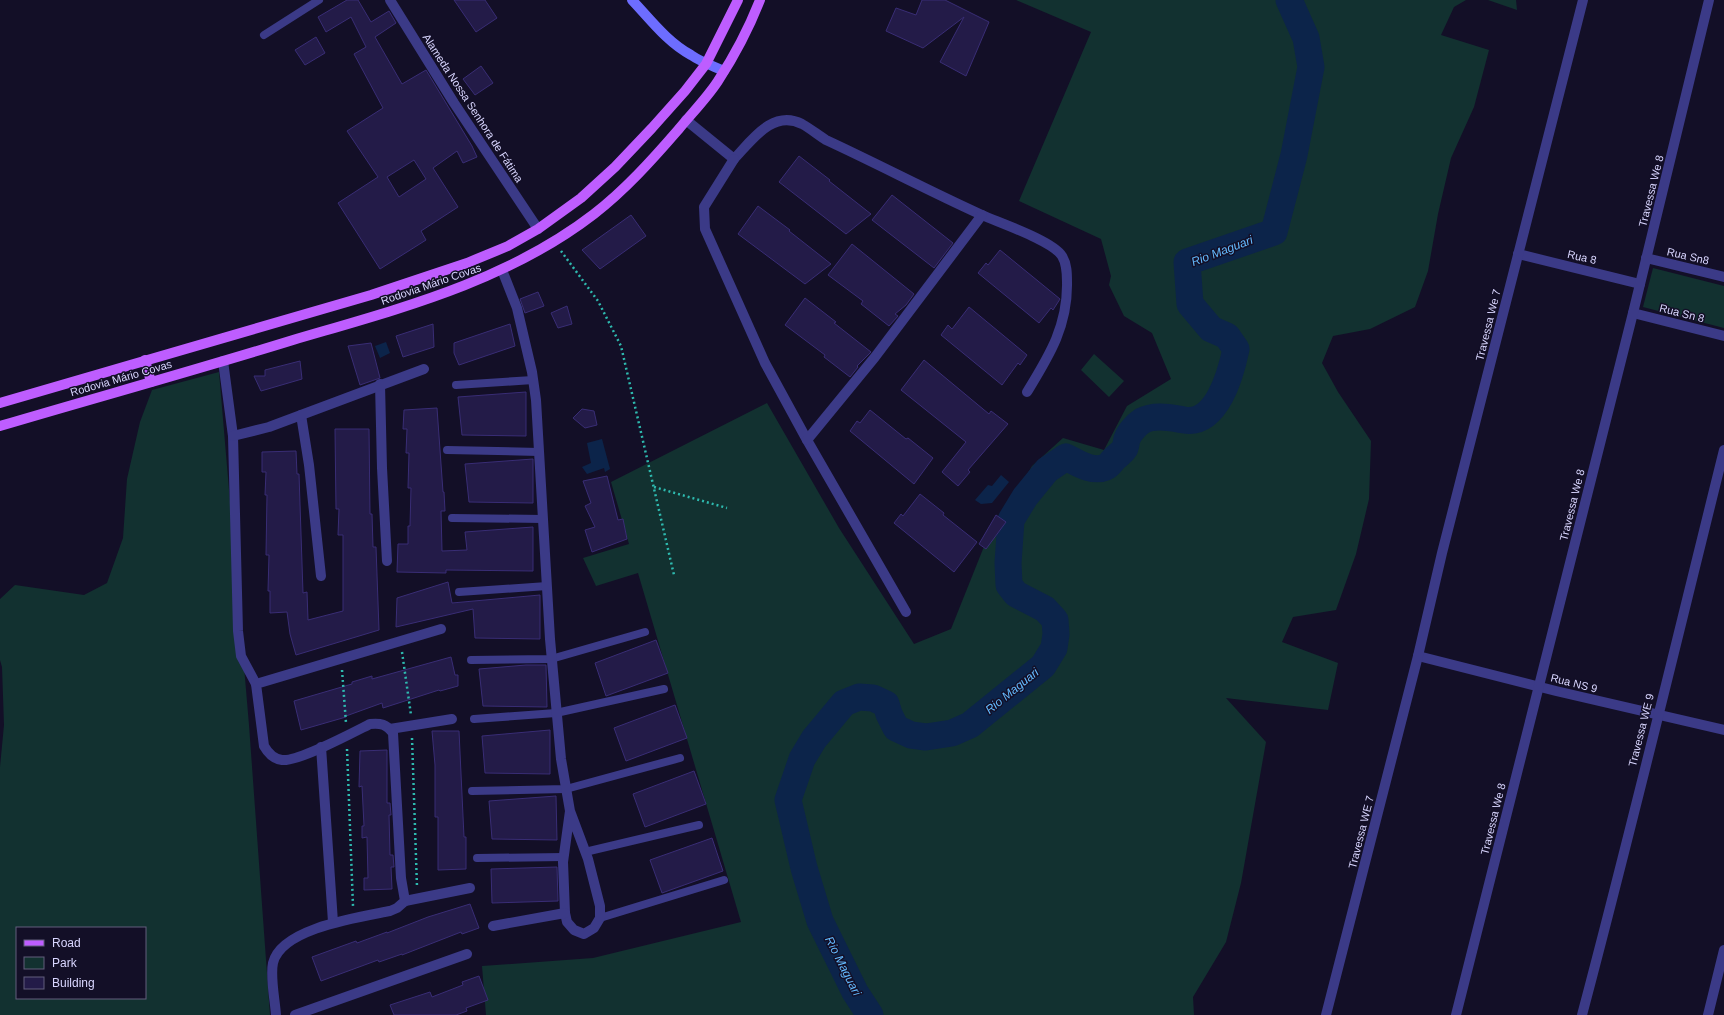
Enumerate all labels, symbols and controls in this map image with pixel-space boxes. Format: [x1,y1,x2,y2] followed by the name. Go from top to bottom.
[421,32,526,185] street label: Alameda Nossa Senhora de Fátima
[1636,154,1666,228] street label: Travessa We 8
[1189,233,1255,269] water label: Rio Maguari
[1666,245,1710,267] street label: Rua Sn8
[1566,248,1598,266] street label: Rua 8
[379,261,483,307] street label: Rodovia Mário Covas
[1473,288,1503,362] street label: Travessa We 7
[1658,302,1706,324] street label: Rua Sn 8
[69,358,174,398] street label: Rodovia Mário Covas
[1557,468,1587,542] street label: Travessa We 8
[982,665,1042,717] water label: Rio Maguari
[1549,671,1599,695] street label: Rua NS 9
[1626,692,1656,768] street label: Travessa WE 9
[1478,782,1508,856] street label: Travessa We 8
[1346,794,1376,870] street label: Travessa WE 7
[16,927,146,999] legend
[822,934,864,998] water label: Rio Maguari
[52,936,81,950] text: Road
[52,956,78,970] text: Park
[52,976,95,990] text: Building

